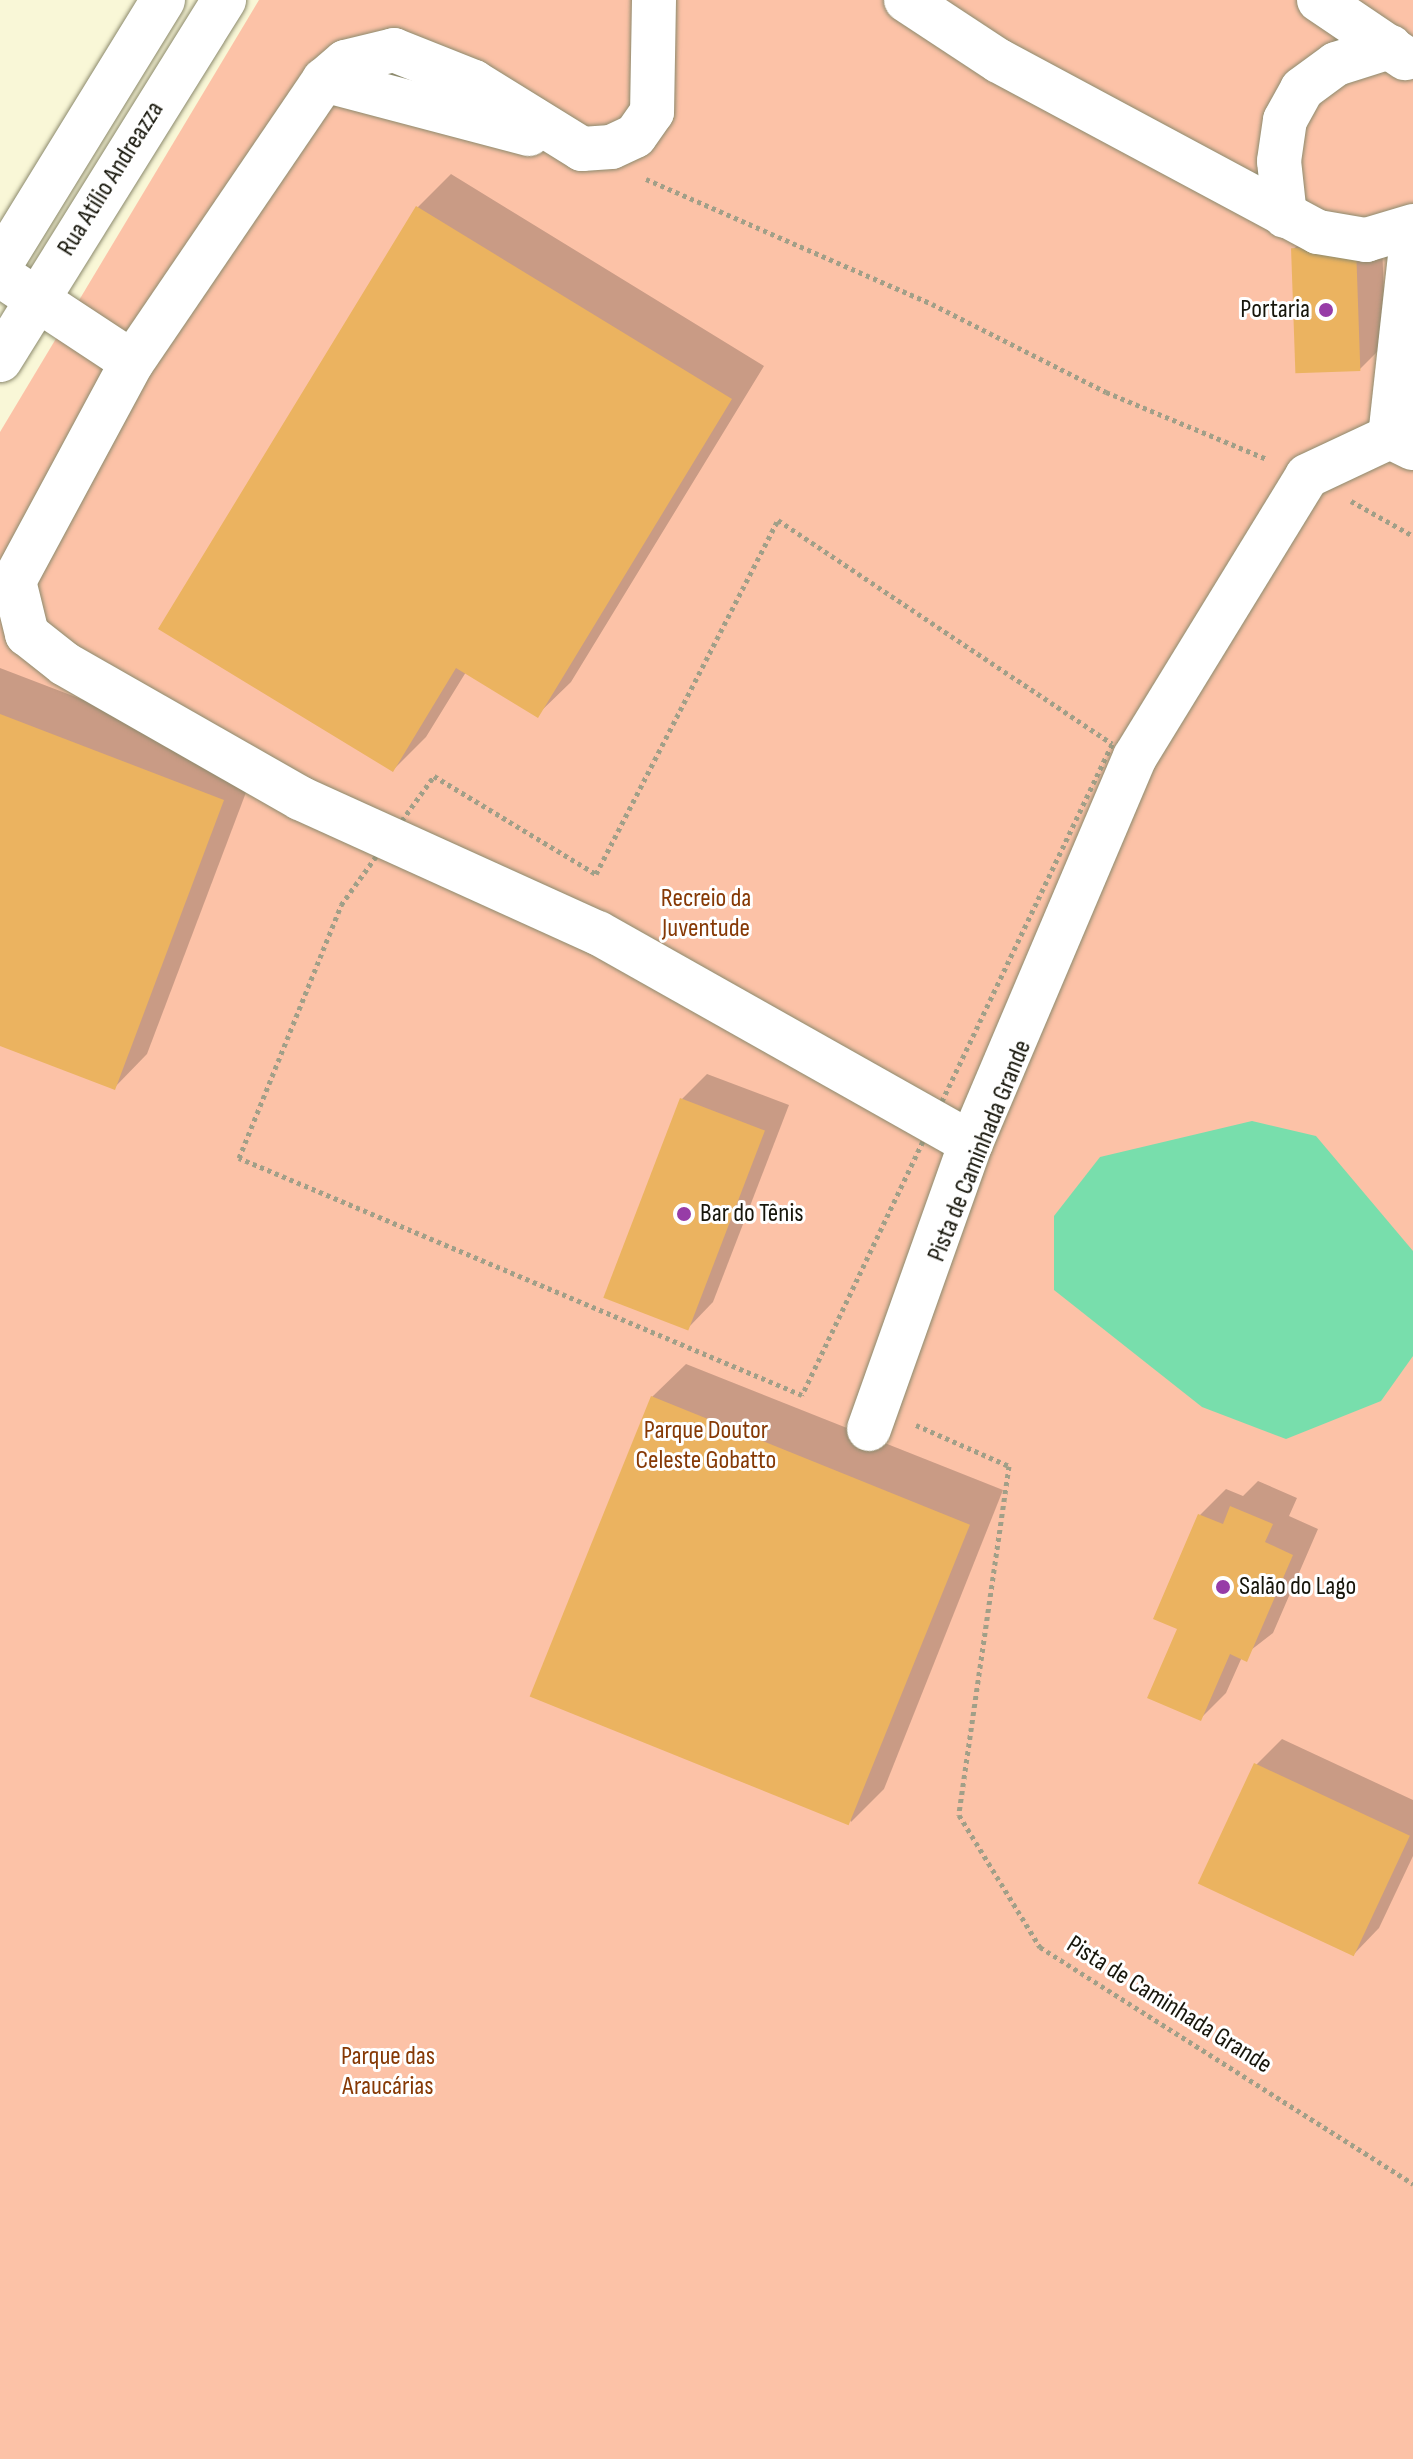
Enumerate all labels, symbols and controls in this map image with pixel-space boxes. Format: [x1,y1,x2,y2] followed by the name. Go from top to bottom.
[51,96,171,262] street label: Rua Atílio Andreazza
[1240,294,1310,326] place label: Portaria
[1317,301,1335,319] marker: Portaria
[661,883,751,944] park label: Recreio da Juventude
[921,1036,1039,1266] street label: Pista de Caminhada Grande
[700,1198,804,1230] place label: Bar do Tênis
[675,1205,693,1223] marker: Bar do Tênis
[636,1415,776,1476] park label: Parque Doutor Celeste Gobatto
[1239,1571,1356,1603] place label: Salão do Lago
[1214,1578,1232,1596] marker: Salão do Lago
[1061,1929,1277,2081] street label: Pista de Caminhada Grande
[341,2041,435,2102] park label: Parque das Araucárias

